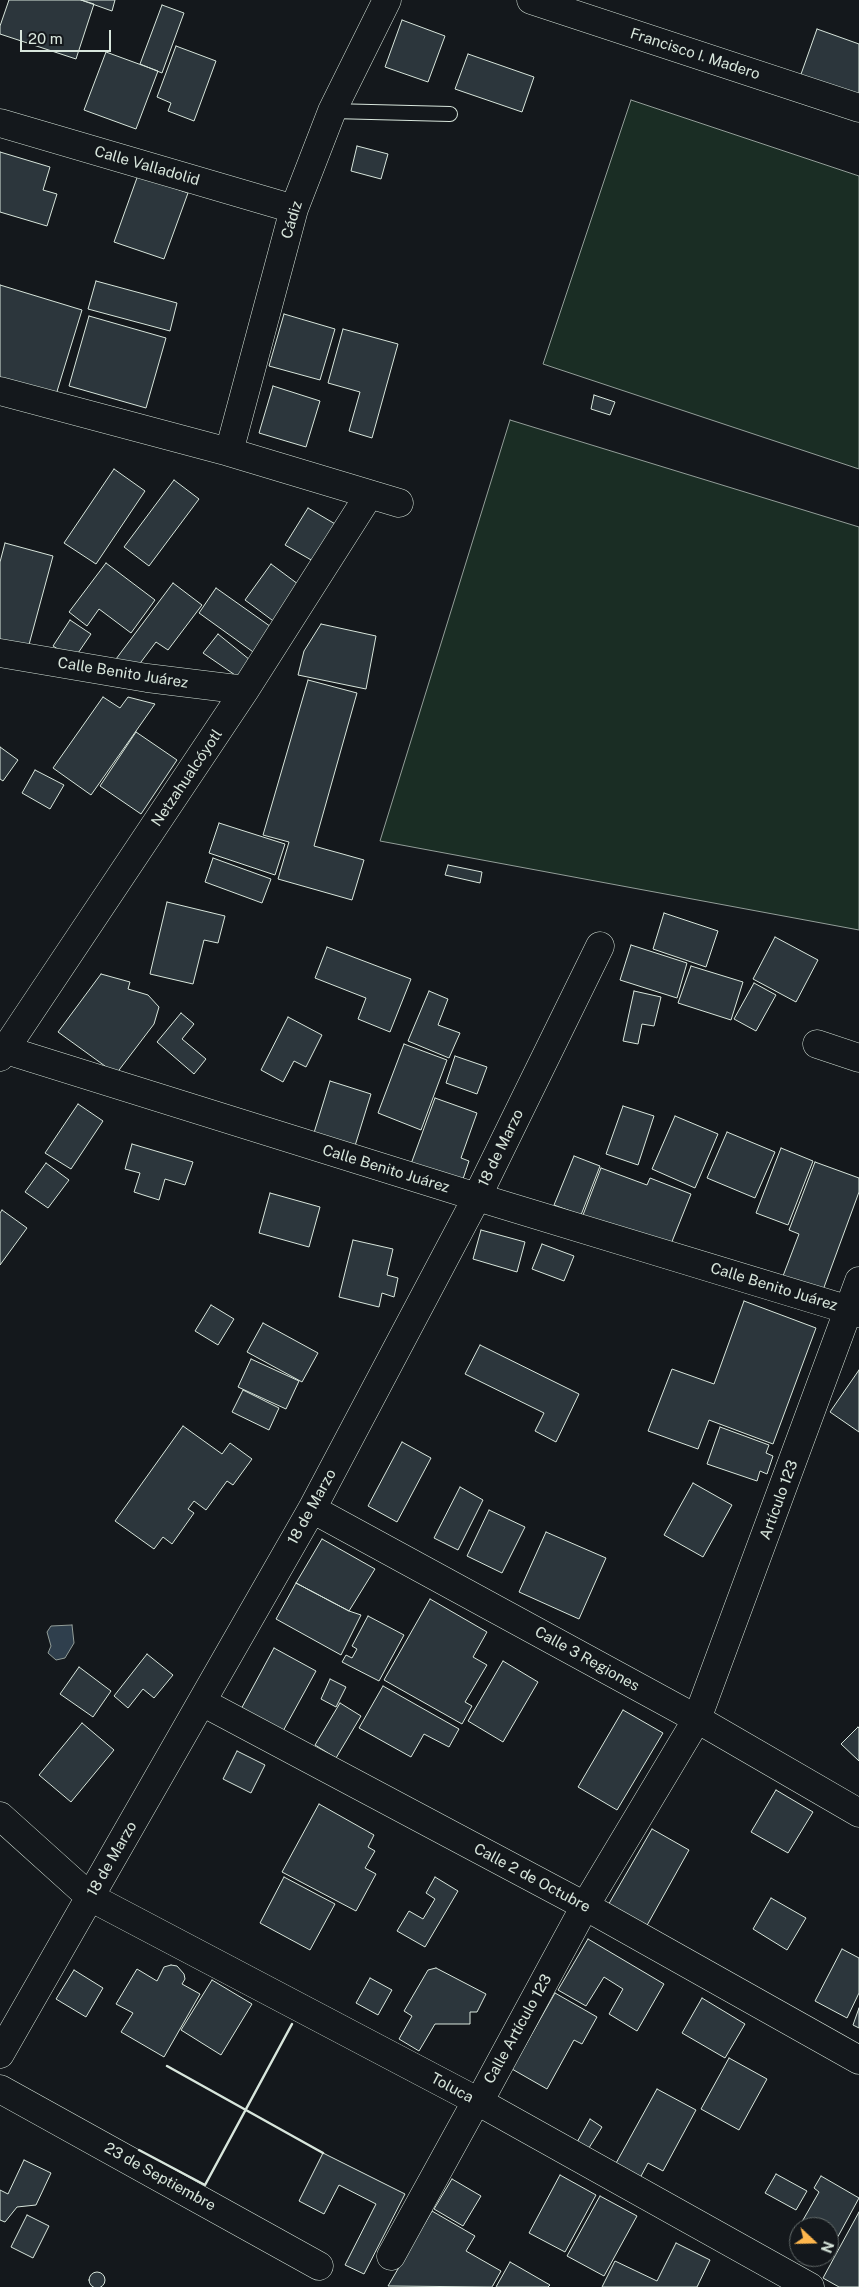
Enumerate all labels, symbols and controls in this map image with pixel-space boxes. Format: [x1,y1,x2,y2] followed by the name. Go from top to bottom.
[22,20,114,52] scale bar
[628,25,762,83] street label: Francisco I. Madero
[28,30,63,47] text: 20 m
[92,142,202,190] street label: Calle Valladolid
[278,199,306,241] street label: Cádiz
[56,654,190,692] street label: Calle Benito Juárez
[148,726,226,830] street label: Netzahualcóyotl
[475,1106,527,1190] street label: 18 de Marzo
[320,1141,452,1197] street label: Calle Benito Juárez
[708,1259,840,1315] street label: Calle Benito Juárez
[756,1458,802,1542] street label: Artículo 123
[284,1466,340,1548] street label: 18 de Marzo
[532,1623,642,1695] street label: Calle 3 Regiones
[83,1818,141,1900] street label: 18 de Marzo
[471,1840,593,1916] street label: Calle 2 de Octubre
[480,1971,556,2087] street label: Calle Artículo 123
[428,2069,476,2107] street label: Toluca
[101,2139,219,2215] street label: 23 de Septiembre
[789,2217,839,2267] north arrow
[818,2239,837,2255] text: N

